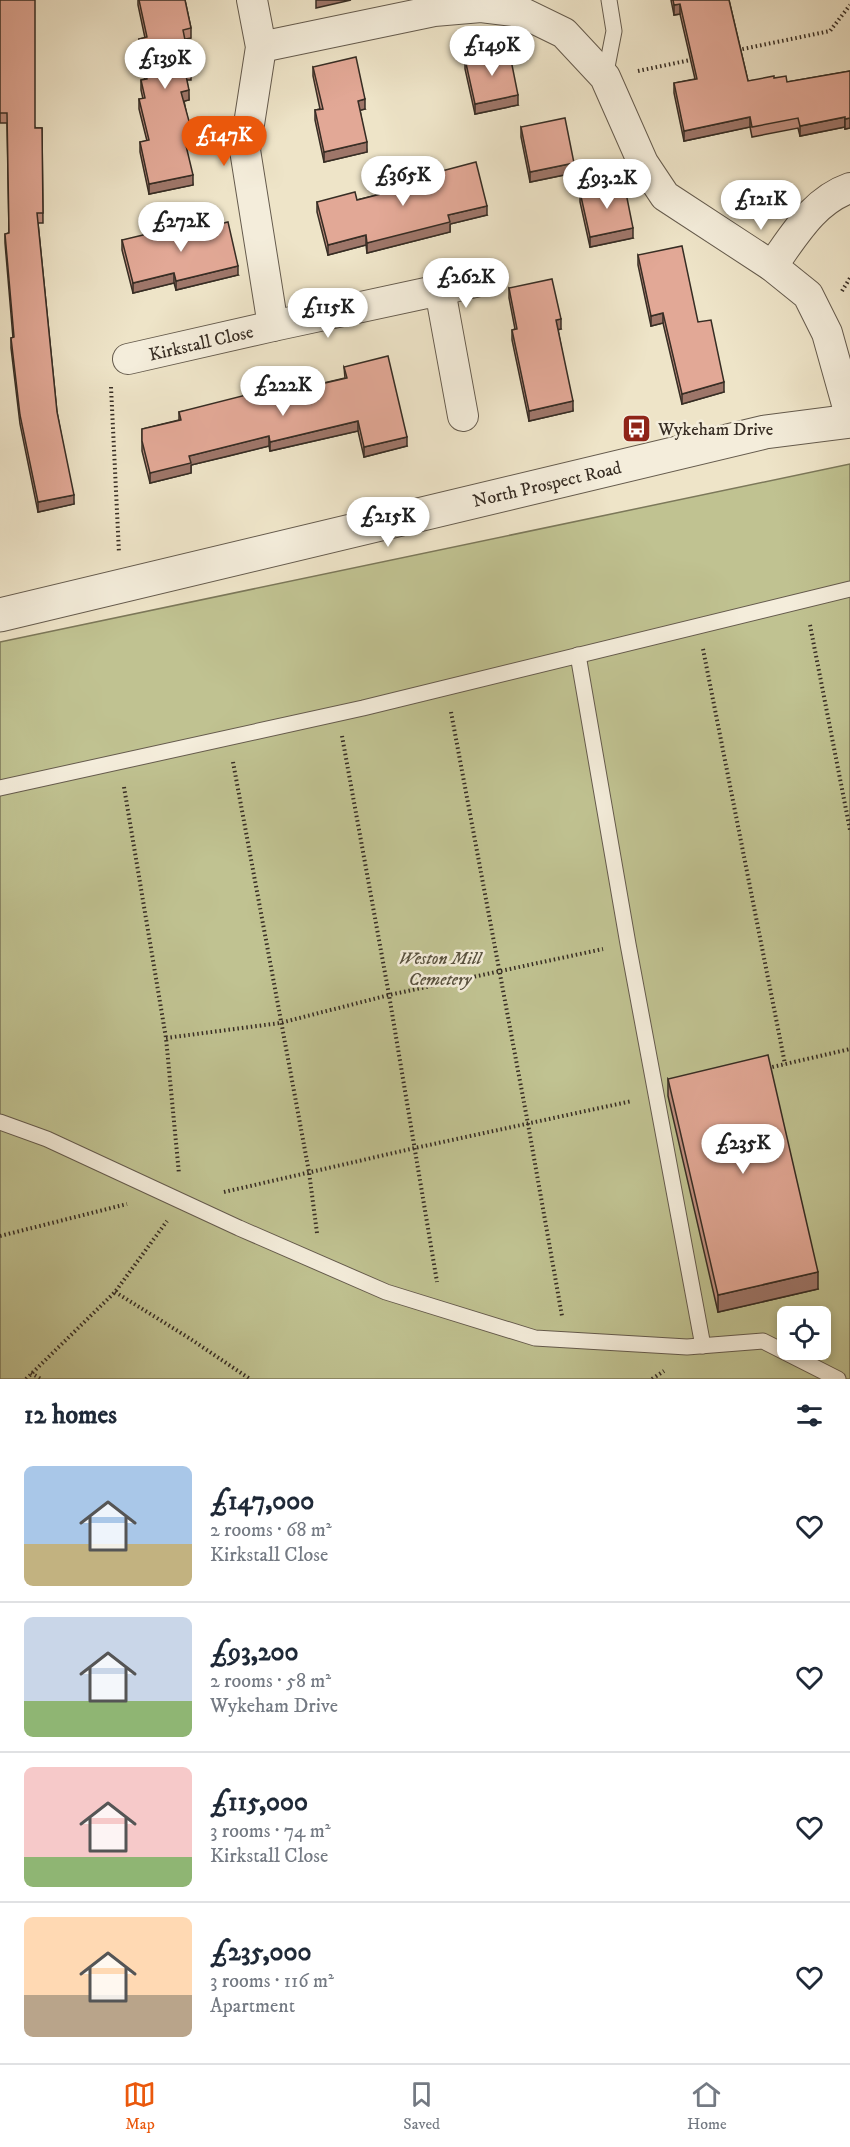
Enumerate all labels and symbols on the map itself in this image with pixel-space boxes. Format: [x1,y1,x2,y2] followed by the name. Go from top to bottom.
[450,26,534,77] pin: £149K
[123,39,207,90] pin: £139K
[182,116,266,167] pin: £147K
[361,156,445,207] pin: £365K
[558,159,656,210] pin: £93.2K
[719,180,803,231] pin: £121K
[139,202,223,253] pin: £272K
[424,258,508,309] pin: £262K
[286,288,370,339] pin: £115K
[147,321,256,367] street label: Kirkstall Close
[241,366,325,417] pin: £222K
[621,413,653,445] bus stop icon: Wykeham Drive
[657,419,773,441] place label: Wykeham Drive
[471,457,624,513] street label: North Prospect Road
[346,497,430,548] pin: £215K
[399,948,484,991] park label: Weston Mill Cemetery
[701,1124,785,1175] pin: £235K

